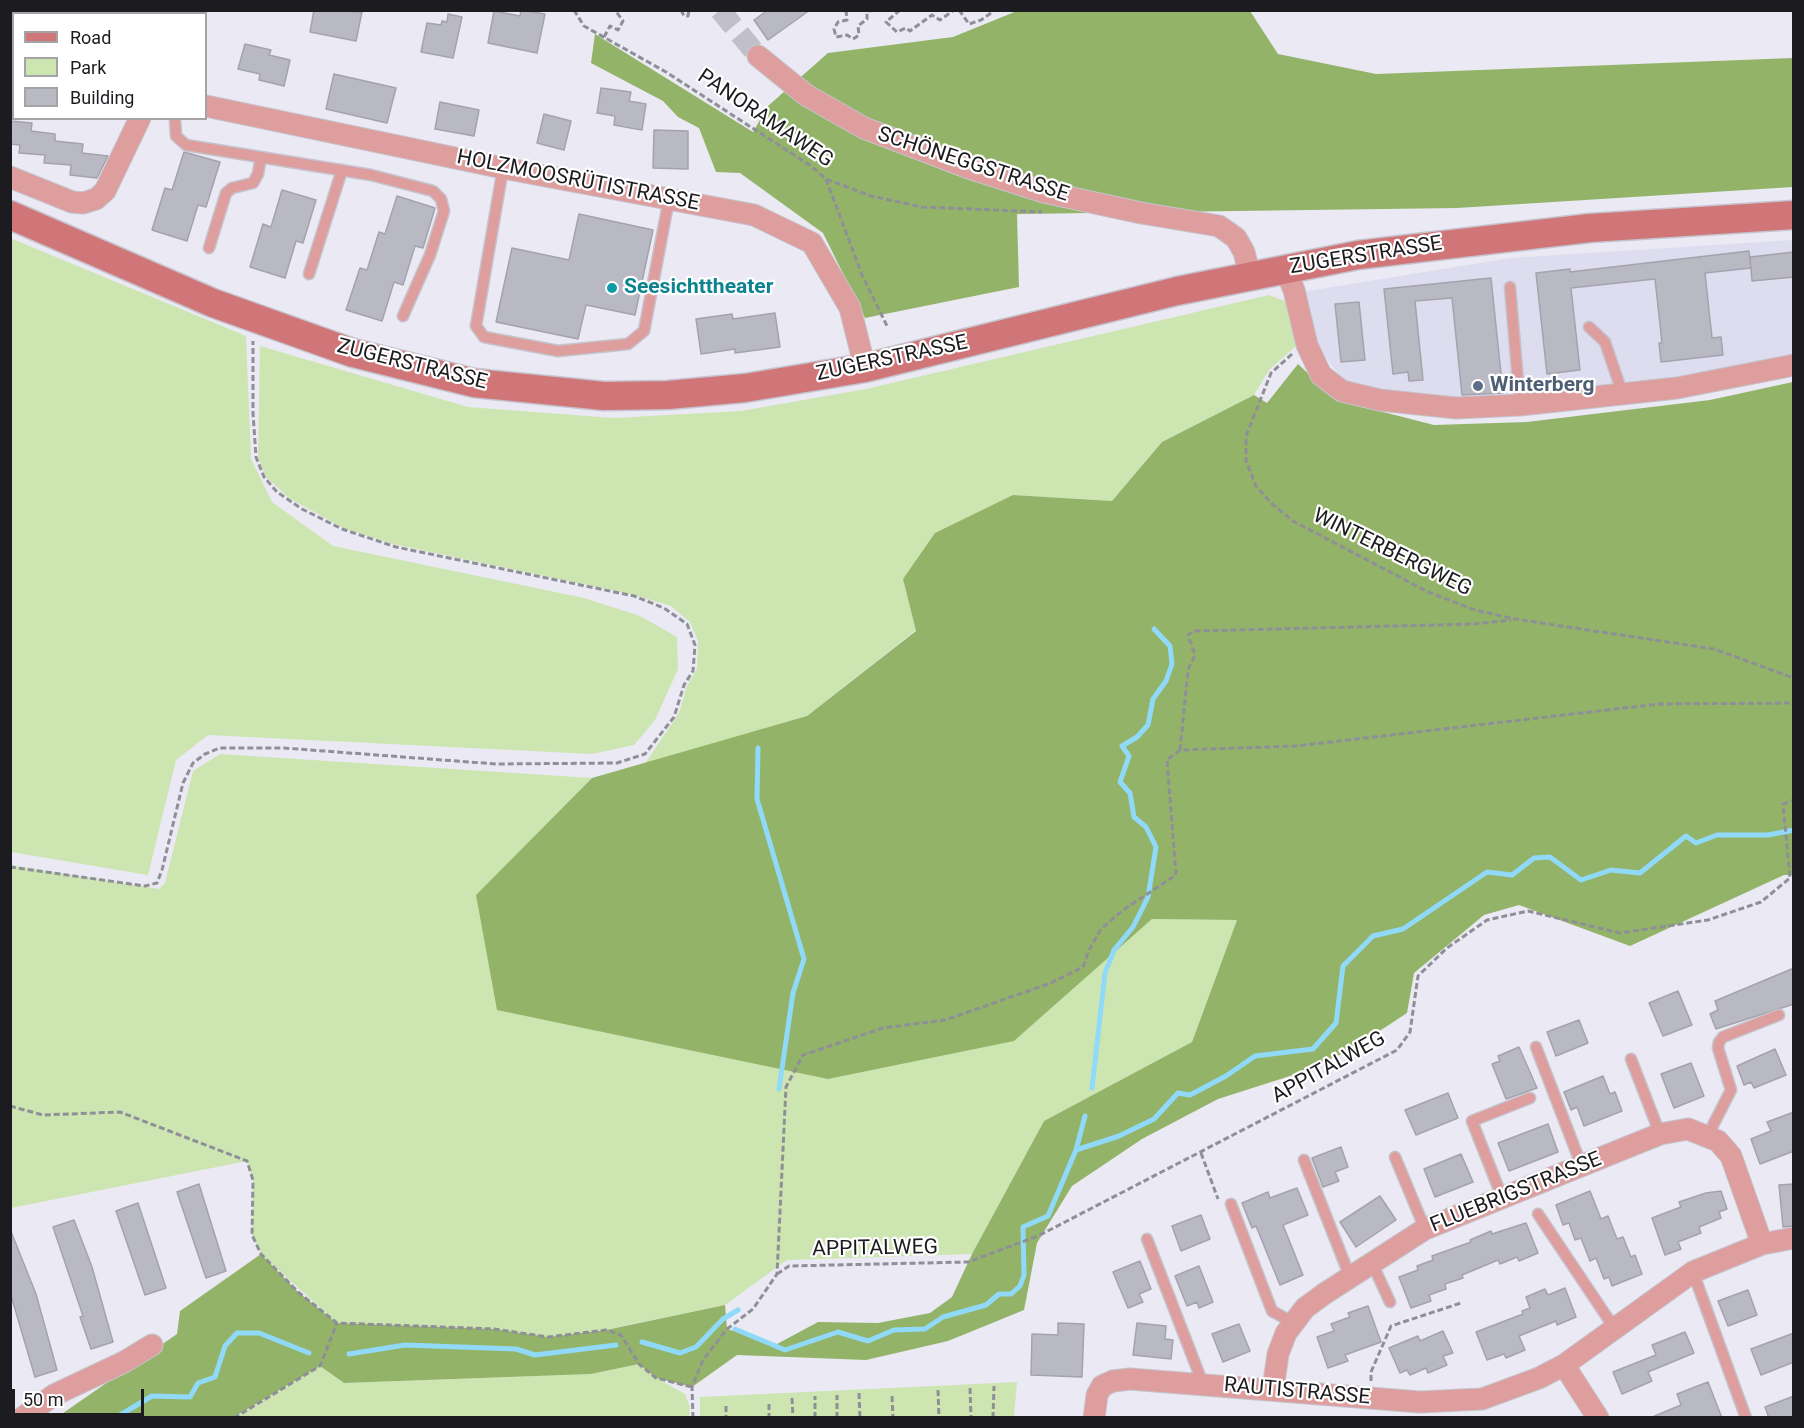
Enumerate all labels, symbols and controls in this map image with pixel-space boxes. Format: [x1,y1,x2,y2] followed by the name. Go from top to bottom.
[12,12,207,120] legend
[70,27,111,48] text: Road
[70,57,106,78] text: Park
[692,64,838,174] street label: PANORAMAWEG
[70,87,134,108] text: Building
[874,122,1072,208] street label: SCHÖNEGGSTRASSE
[455,145,701,217] street label: HOLZMOOSRÜTISTRASSE
[1288,232,1444,280] street label: ZUGERSTRASSE
[624,275,773,301] place label: Seesichttheater
[605,281,619,295] marker: Seesichttheater
[814,331,970,387] street label: ZUGERSTRASSE
[334,334,490,396] street label: ZUGERSTRASSE
[1490,373,1594,399] place label: Winterberg
[1471,379,1485,393] marker: Winterberg
[1308,504,1476,602] street label: WINTERBERGWEG
[1268,1026,1390,1110] street label: APPITALWEG
[1427,1147,1605,1239] street label: FLUEBRIGSTRASSE
[812,1235,938,1263] street label: APPITALWEG
[1223,1373,1371,1411] street label: RAUTISTRASSE
[15,1377,147,1415] scale bar
[23,1389,63,1410] text: 50 m

